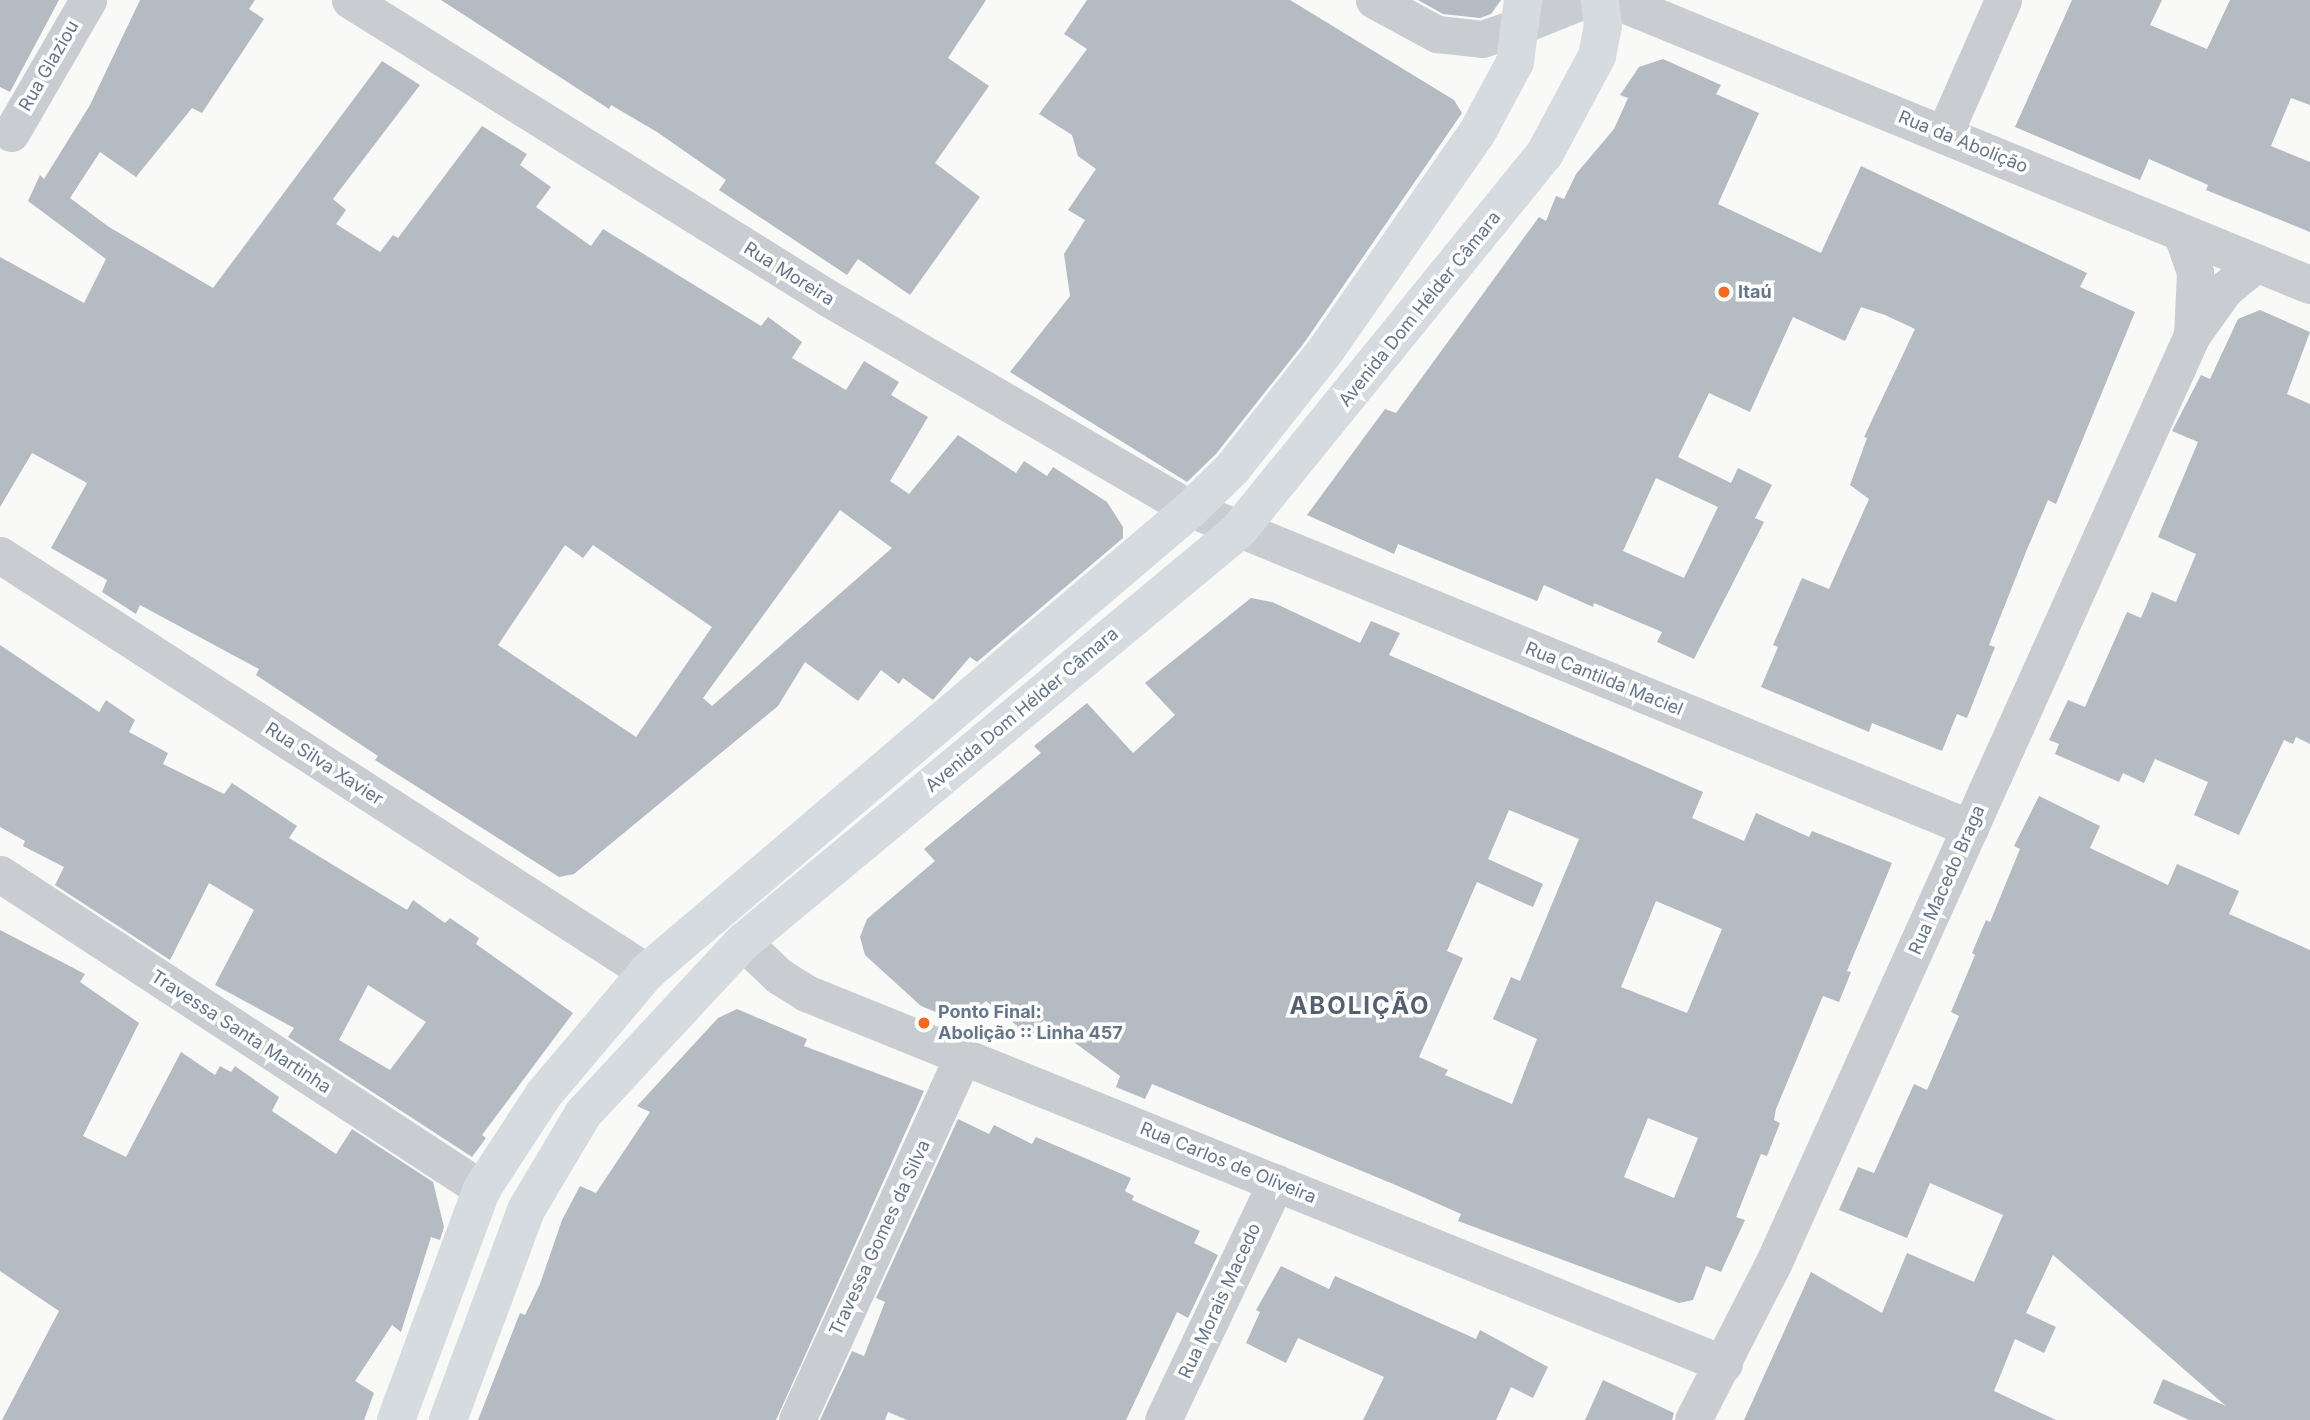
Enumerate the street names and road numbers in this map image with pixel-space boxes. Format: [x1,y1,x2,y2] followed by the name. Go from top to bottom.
[14,17,84,115] street label: Rua Glaziou
[1895,106,2031,178] street label: Rua da Abolição
[1335,207,1505,411] street label: Avenida Dom Hélder Câmara
[740,238,838,310] street label: Rua Moreira
[921,623,1123,797] street label: Avenida Dom Hélder Câmara
[1522,638,1686,720] street label: Rua Cantilda Maciel
[261,718,387,810] street label: Rua Silva Xavier
[1904,802,1990,958] street label: Rua Macedo Braga
[147,966,335,1098] street label: Travessa Santa Martinha
[1137,1118,1319,1208] street label: Rua Carlos de Oliveira
[825,1137,935,1339] street label: Travessa Gomes da Silva
[1174,1220,1266,1382] street label: Rua Morais Macedo

